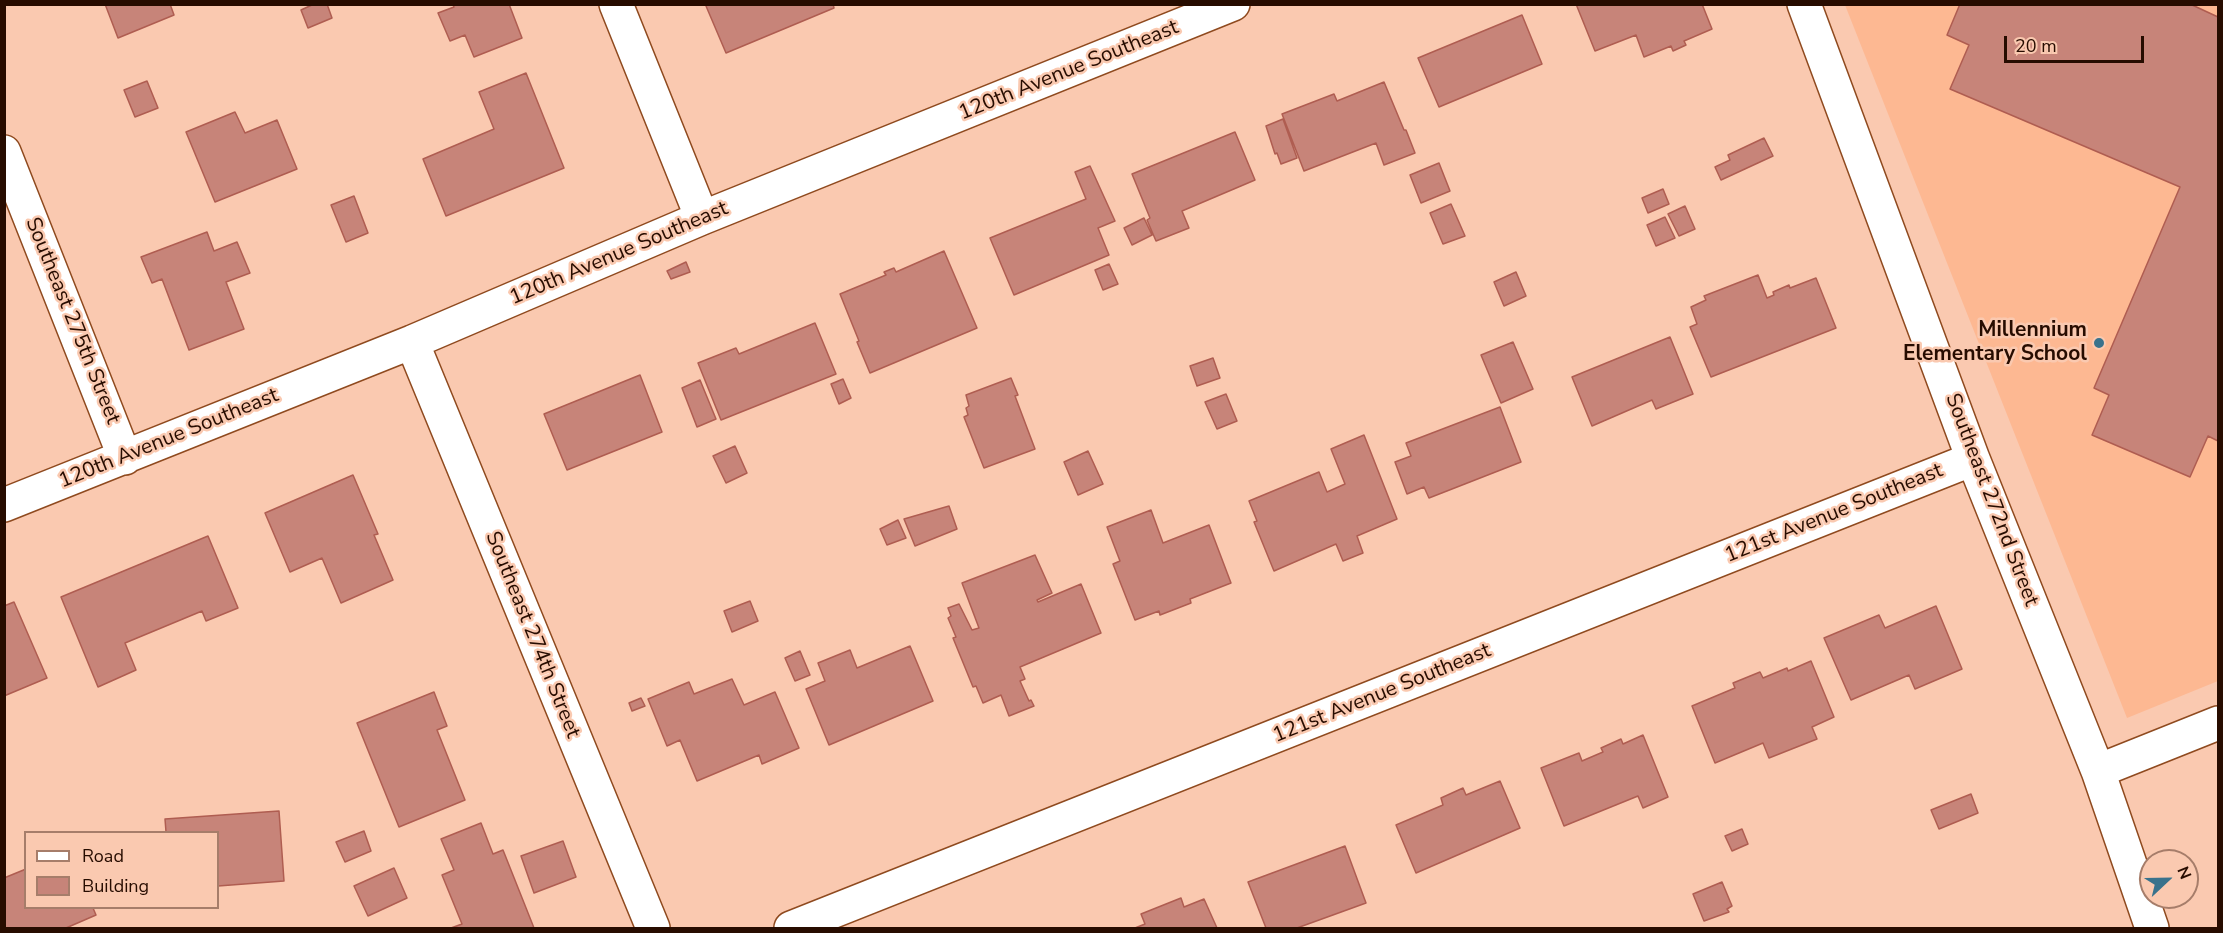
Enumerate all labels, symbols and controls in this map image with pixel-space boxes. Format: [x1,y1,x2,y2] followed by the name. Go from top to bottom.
[956,15,1182,127] street label: 120th Avenue Southeast
[2007,24,2146,62] scale bar
[2015,34,2057,58] text: 20 m
[506,197,732,311] street label: 120th Avenue Southeast
[19,214,125,428] street label: Southeast 275th Street
[1903,318,2087,368] place label: Millennium Elementary School
[2092,336,2106,350] marker: Millennium Elementary School
[56,383,282,495] street label: 120th Avenue Southeast
[1939,390,2043,610] street label: Southeast 272nd Street
[1721,459,1947,569] street label: 121st Avenue Southeast
[479,528,585,742] street label: Southeast 274th Street
[1269,639,1495,749] street label: 121st Avenue Southeast
[24,831,219,909] legend
[82,844,124,868] text: Road
[2139,849,2199,909] north arrow
[2171,863,2196,883] text: N
[82,874,149,898] text: Building

